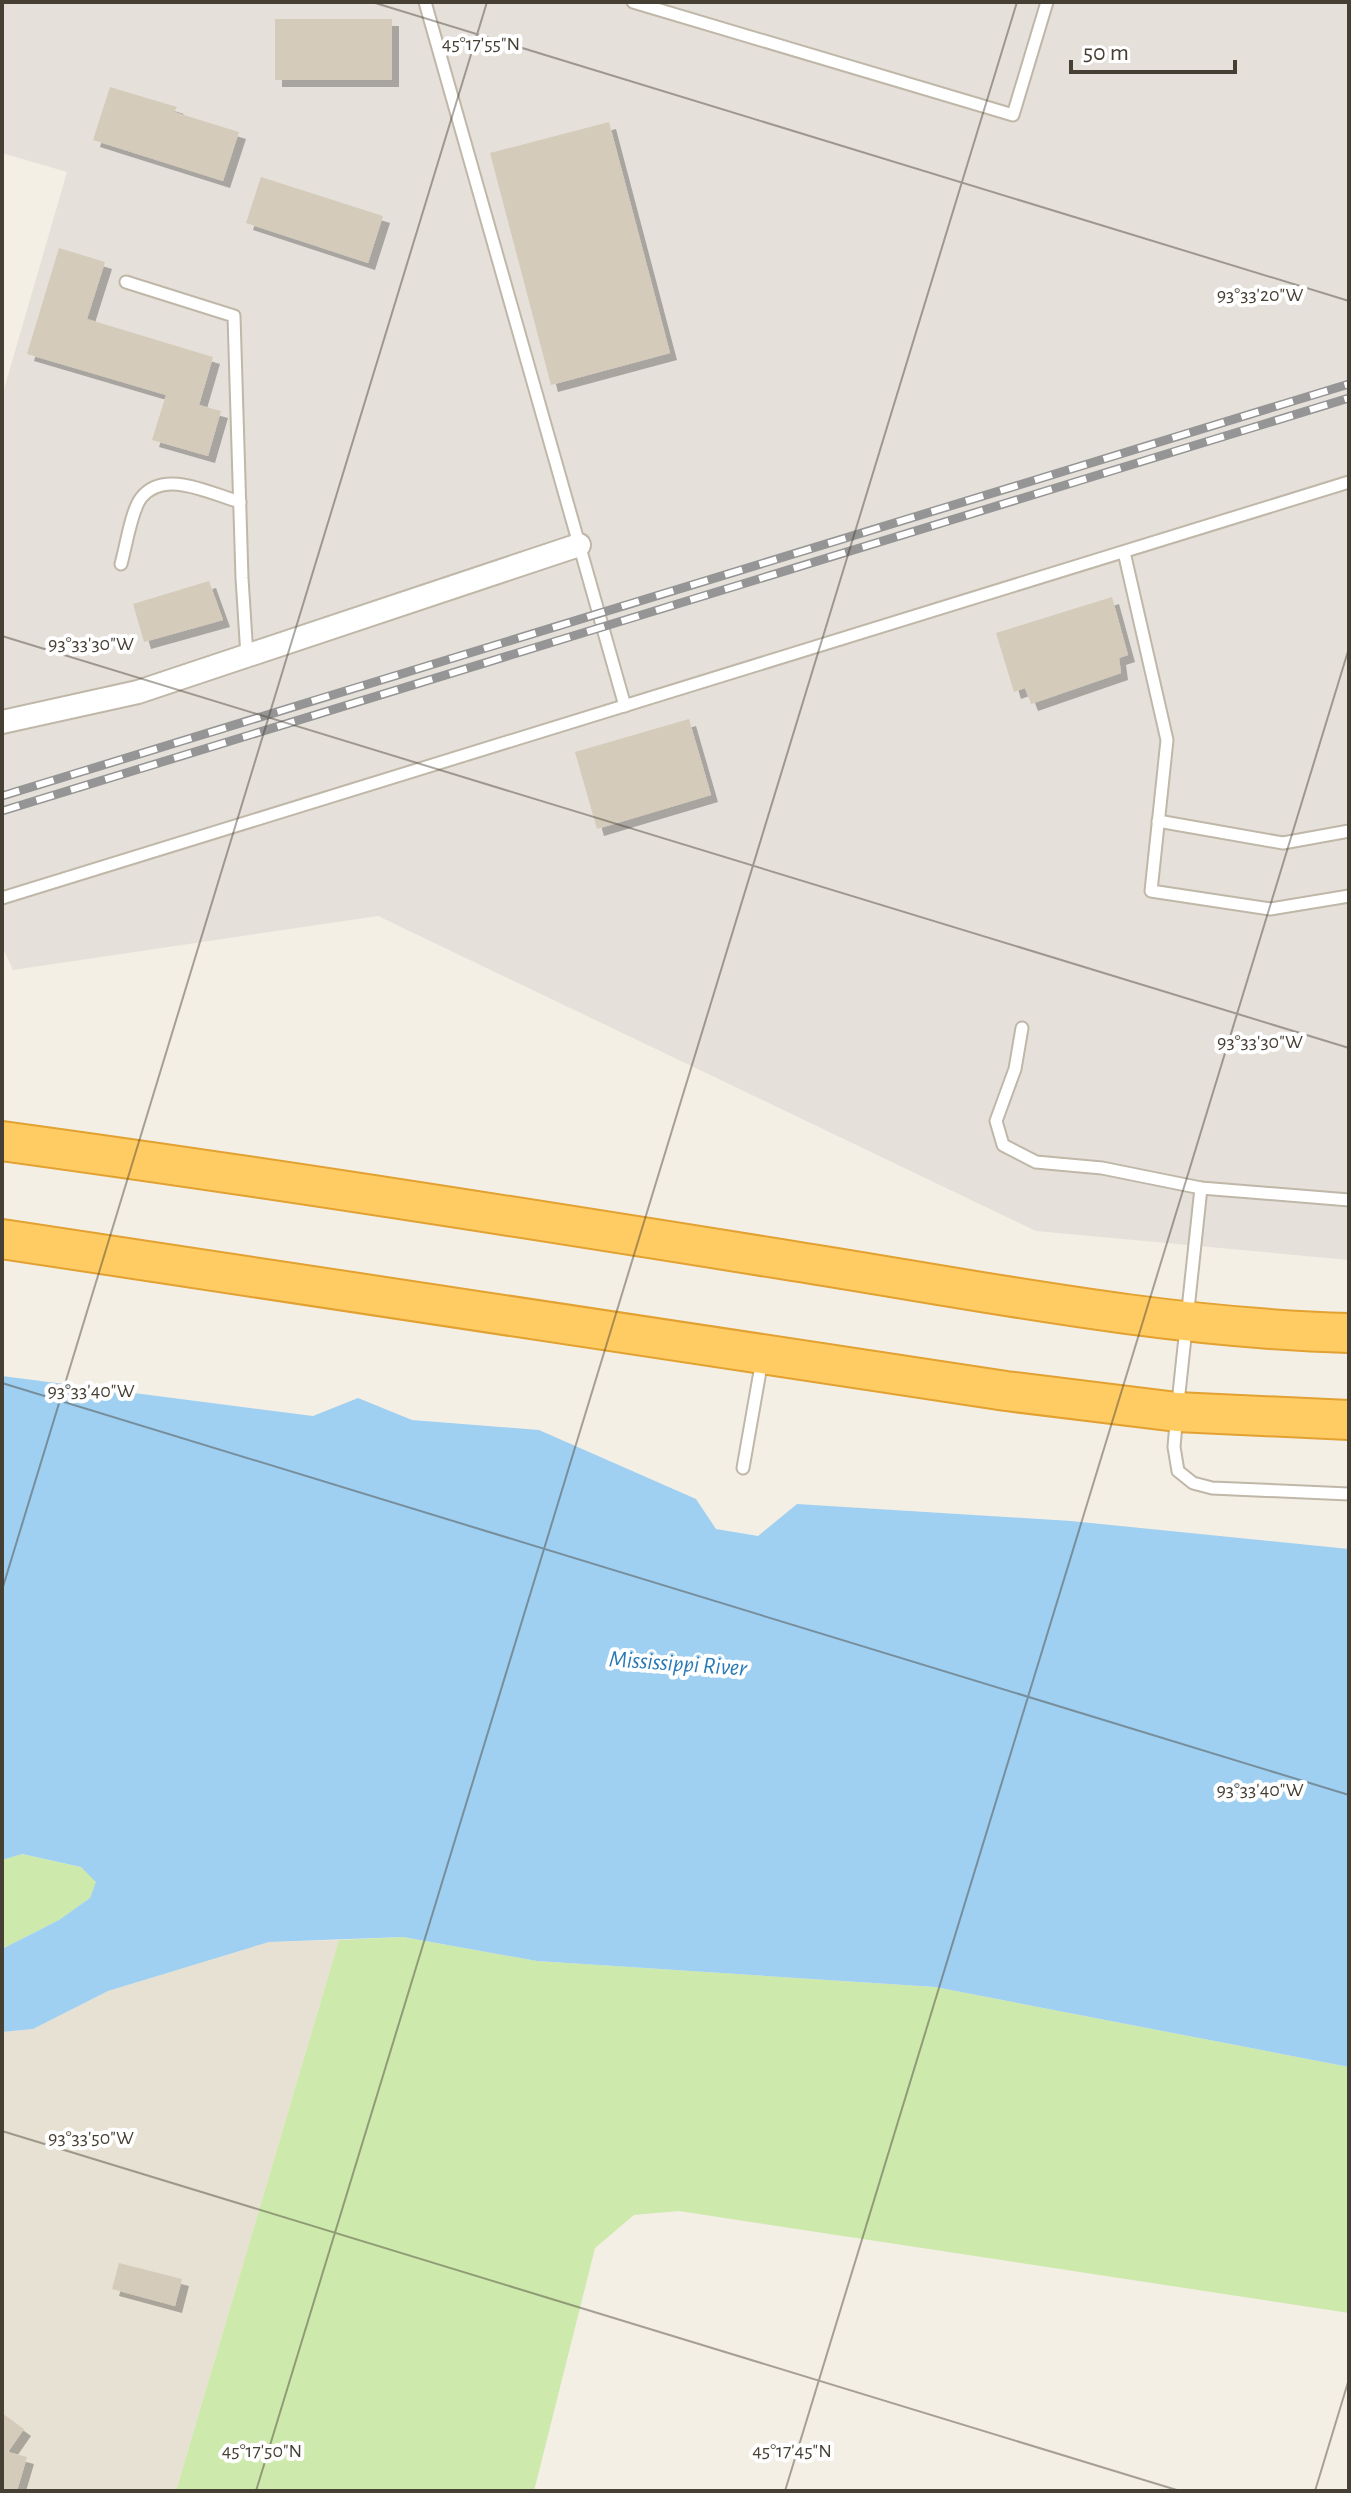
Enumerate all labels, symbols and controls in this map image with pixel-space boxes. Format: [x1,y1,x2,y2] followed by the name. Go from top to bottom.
[1071,24,1235,74] scale bar
[442,34,520,54] text: 45°17'55"N
[1083,41,1129,65] text: 50 m
[1217,285,1303,305] text: 93°33'20"W
[48,634,134,654] text: 93°33'30"W
[1217,1032,1303,1052] text: 93°33'30"W
[47,1381,135,1401] text: 93°33'40"W
[608,1647,749,1681] water label: Mississippi River
[1216,1780,1304,1800] text: 93°33'40"W
[48,2128,134,2148] text: 93°33'50"W
[222,2441,302,2461] text: 45°17'50"N
[752,2441,832,2461] text: 45°17'45"N

